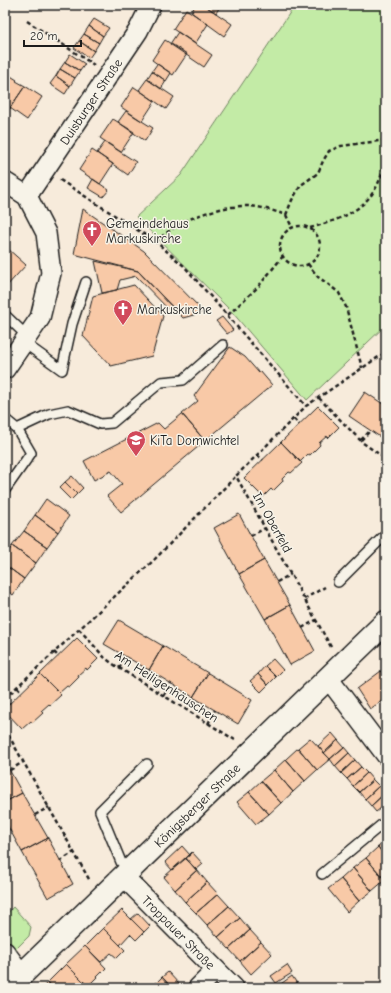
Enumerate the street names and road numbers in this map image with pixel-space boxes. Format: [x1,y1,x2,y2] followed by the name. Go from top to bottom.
[57,55,126,148] street label: Duisburger Straße
[250,489,295,555] street label: Im Oberfeld
[112,647,221,726] street label: Am Heiligenhäuschen
[151,760,244,850] street label: Königsberger Straße
[139,892,218,973] street label: Troppauer Straße

